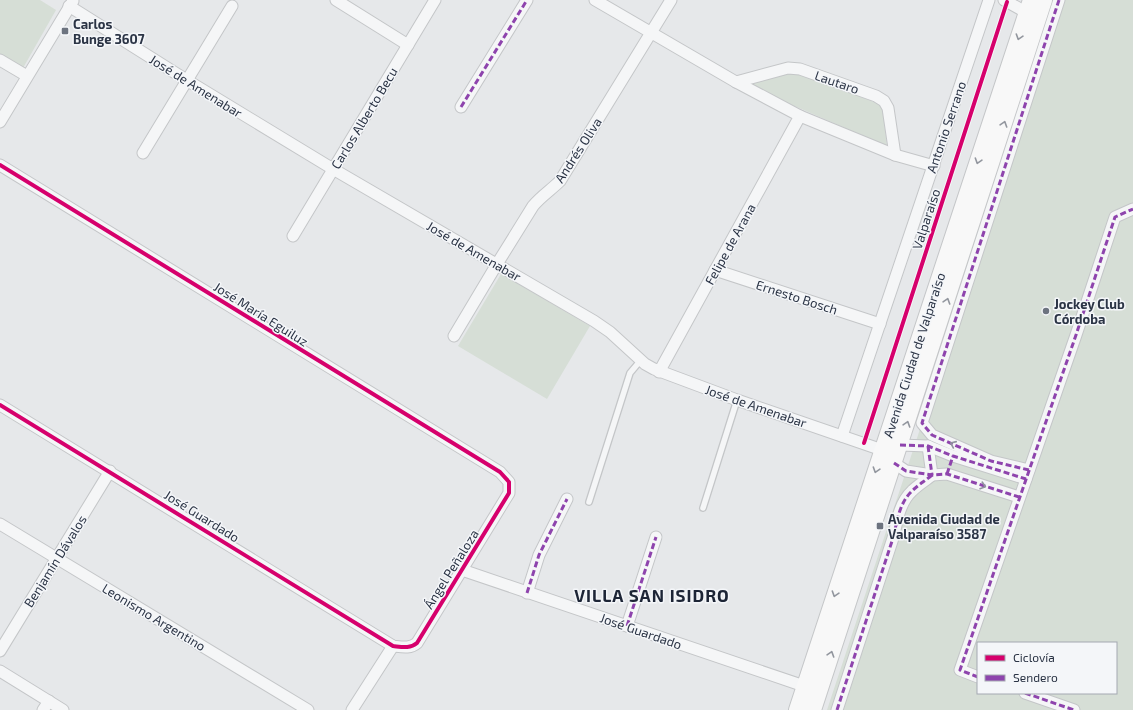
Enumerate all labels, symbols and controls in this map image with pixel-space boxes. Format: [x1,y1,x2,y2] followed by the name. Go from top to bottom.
[73,16,145,47] place label: Carlos Bunge 3607
[60,26,70,36] marker: Carlos Bunge 3607
[1015,33,1023,40] one-way arrow
[147,51,245,121] street label: José de Amenabar
[327,64,401,172] street label: Carlos Alberto Becu
[813,67,861,97] street label: Lautaro
[923,79,969,175] street label: Antonio Serrano
[551,114,605,186] street label: Andrés Oliva
[999,120,1008,127] one-way arrow
[974,157,983,164] one-way arrow
[909,187,943,251] street label: Valparaíso
[701,201,759,287] street label: Felipe de Arana
[424,218,524,284] street label: José de Amenabar
[880,270,948,440] street label: Avenida Ciudad de Valparaíso
[754,276,840,318] street label: Ernesto Bosch
[211,278,311,350] street label: José María Eguiluz
[1054,296,1125,327] place label: Jockey Club Córdoba
[942,297,950,304] one-way arrow
[1041,306,1051,316] marker: Jockey Club Córdoba
[703,381,809,431] street label: José de Amenabar
[902,421,910,428] one-way arrow
[950,441,957,449] one-way arrow
[872,467,881,474] one-way arrow
[979,481,986,489] one-way arrow
[161,487,243,545] street label: José Guardado
[888,511,1000,542] place label: Avenida Ciudad de Valparaíso 3587
[20,512,90,610] street label: Benjamín Dávalos
[875,521,885,531] marker: Avenida Ciudad de Valparaíso 3587
[419,526,482,612] street label: Ángel Peñaloza
[99,580,209,654] street label: Leonismo Argentino
[574,585,730,605] district label: VILLA SAN ISIDRO
[832,590,840,597] one-way arrow
[598,610,684,652] street label: José Guardado
[977,642,1117,694] legend
[1013,650,1055,664] text: Ciclovía
[826,651,835,658] one-way arrow
[1013,670,1058,684] text: Sendero

